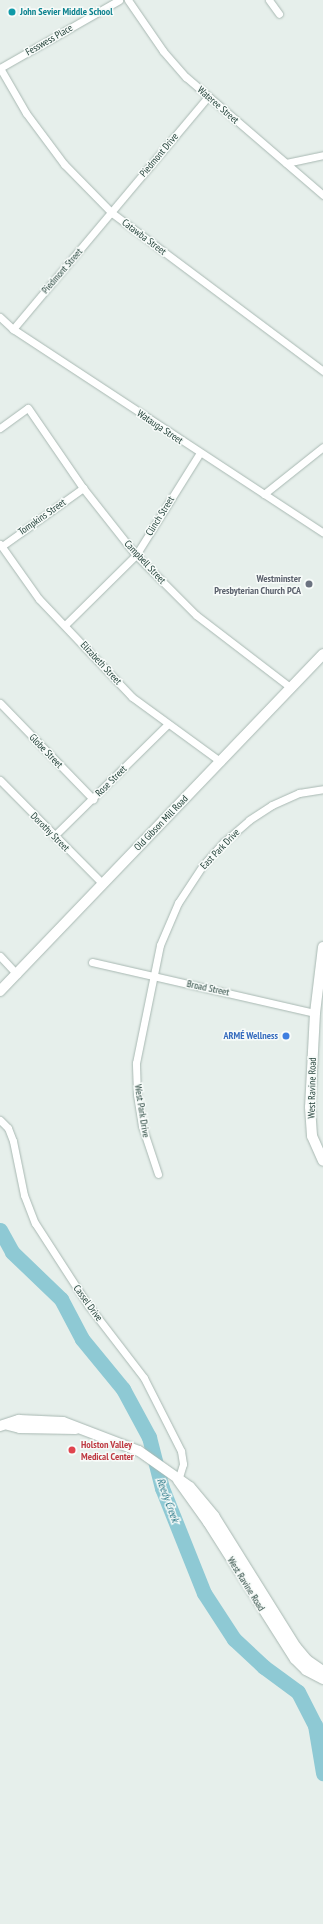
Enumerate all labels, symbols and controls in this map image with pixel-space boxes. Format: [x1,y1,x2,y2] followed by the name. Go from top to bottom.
[20,6,113,18] place label: John Sevier Middle School
[7,7,17,17] marker: John Sevier Middle School
[23,22,75,58] street label: Fesswess Place
[195,84,241,126] street label: Wateree Street
[137,131,181,179] street label: Piedmont Drive
[120,216,168,258] street label: Catawba Street
[39,246,85,296] street label: Piedmont Street
[135,407,185,447] street label: Watauga Street
[143,494,177,538] street label: Clinch Street
[16,496,68,538] street label: Tompkins Street
[122,538,168,586] street label: Campbell Street
[214,572,301,596] place label: Westminster Presbyterian Church PCA
[304,579,314,589] marker: Westminster Presbyterian Church PCA
[78,639,124,687] street label: Elizabeth Street
[27,731,65,771] street label: Globe Street
[93,763,129,799] street label: Rose Street
[132,793,190,853] street label: Old Gibson Mill Road
[28,810,72,854] street label: Dorothy Street
[198,826,242,872] street label: East Park Drive
[186,978,230,998] street label: Broad Street
[223,1030,278,1042] place label: ARMÉ Wellness
[281,1031,291,1041] marker: ARMÉ Wellness
[305,1057,319,1119] street label: West Ravine Road
[132,1083,152,1139] street label: West Park Drive
[71,1283,105,1323] street label: Cassel Drive
[81,1438,134,1462] place label: Holston Valley Medical Center
[66,1444,78,1456] marker: Holston Valley Medical Center
[154,1476,182,1524] water label: Reedy Creek
[225,1555,267,1613] street label: West Ravine Road

